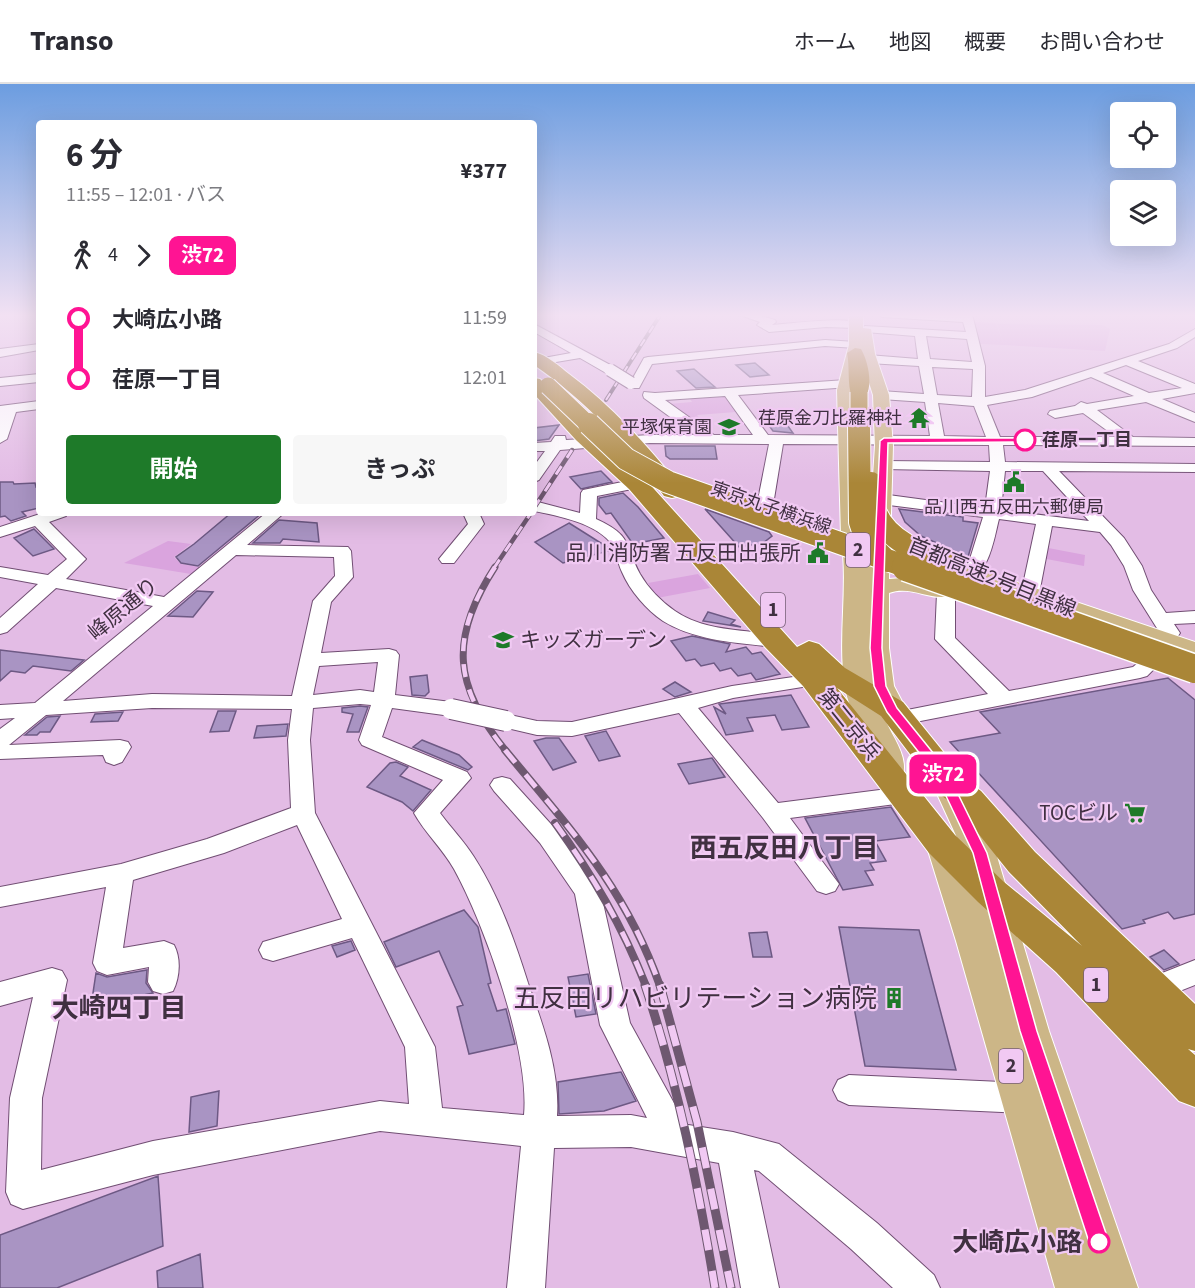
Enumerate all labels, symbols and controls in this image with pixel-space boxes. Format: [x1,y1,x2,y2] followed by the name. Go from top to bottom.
[30,21,113,61] text: Transo
[794,27,856,57] text: ホーム
[889,27,931,57] text: 地図
[964,27,1006,57] text: 概要
[1039,27,1165,57] text: お問い合わせ
[1110,102,1176,246] map controls
[1110,102,1176,168] button: locate
[66,132,123,179] text: 6 分
[461,155,507,187] text: ¥377
[1110,180,1176,246] button: layers
[66,181,226,209] text: 11:55 – 12:01 · バス
[66,239,99,272] icon: walk
[127,239,160,272] icon: forward
[181,240,224,270] text: 渋72
[108,241,118,269] text: 4
[112,304,222,336] text: 大崎広小路
[462,304,507,332] text: 11:59
[112,364,222,396] text: 荏原一丁目
[462,364,507,392] text: 12:01
[758,406,902,431] place label: 荏原金刀比羅神社
[907,406,931,430] temple icon: 荏原金刀比羅神社
[622,415,712,440] place label: 平塚保育園
[717,415,741,439] school or university icon: 平塚保育園
[1042,428,1132,453] place label: 荏原一丁目
[1014,429,1036,451] marker: 荏原一丁目
[66,435,281,504] button: 開始
[293,435,507,504] button: きっぷ
[1002,470,1026,494] public building icon: 品川西五反田六郵便局
[707,476,835,540] street label: 東京丸子横浜線
[924,495,1104,520] place label: 品川西五反田六郵便局
[904,530,1080,624] street label: 首都高速2号目黒線
[846,533,870,567] road number: 2
[566,538,801,568] place label: 品川消防署 五反田出張所
[806,541,830,565] public building icon: 品川消防署 五反田出張所
[81,571,165,647] street label: 峰原通り
[761,593,785,627] road number: 1
[520,625,667,655] place label: キッズガーデン
[491,628,515,652] school or university icon: キッズガーデン
[811,682,887,766] street label: 第二京浜
[908,754,978,794] line badge: 渋72
[921,759,965,789] text: 渋72
[1039,798,1118,828] place label: TOCビル
[1123,801,1147,825] supermarket icon: TOCビル
[690,829,879,868] district label: 西五反田八丁目
[1084,968,1108,1002] road number: 1
[514,980,877,1017] place label: 五反田リハビリテーション病院
[882,986,906,1010] building icon: 五反田リハビリテーション病院
[52,989,187,1028] district label: 大崎四丁目
[999,1049,1023,1083] road number: 2
[952,1224,1082,1261] place label: 大崎広小路
[1088,1231,1110,1253] marker: 大崎広小路

